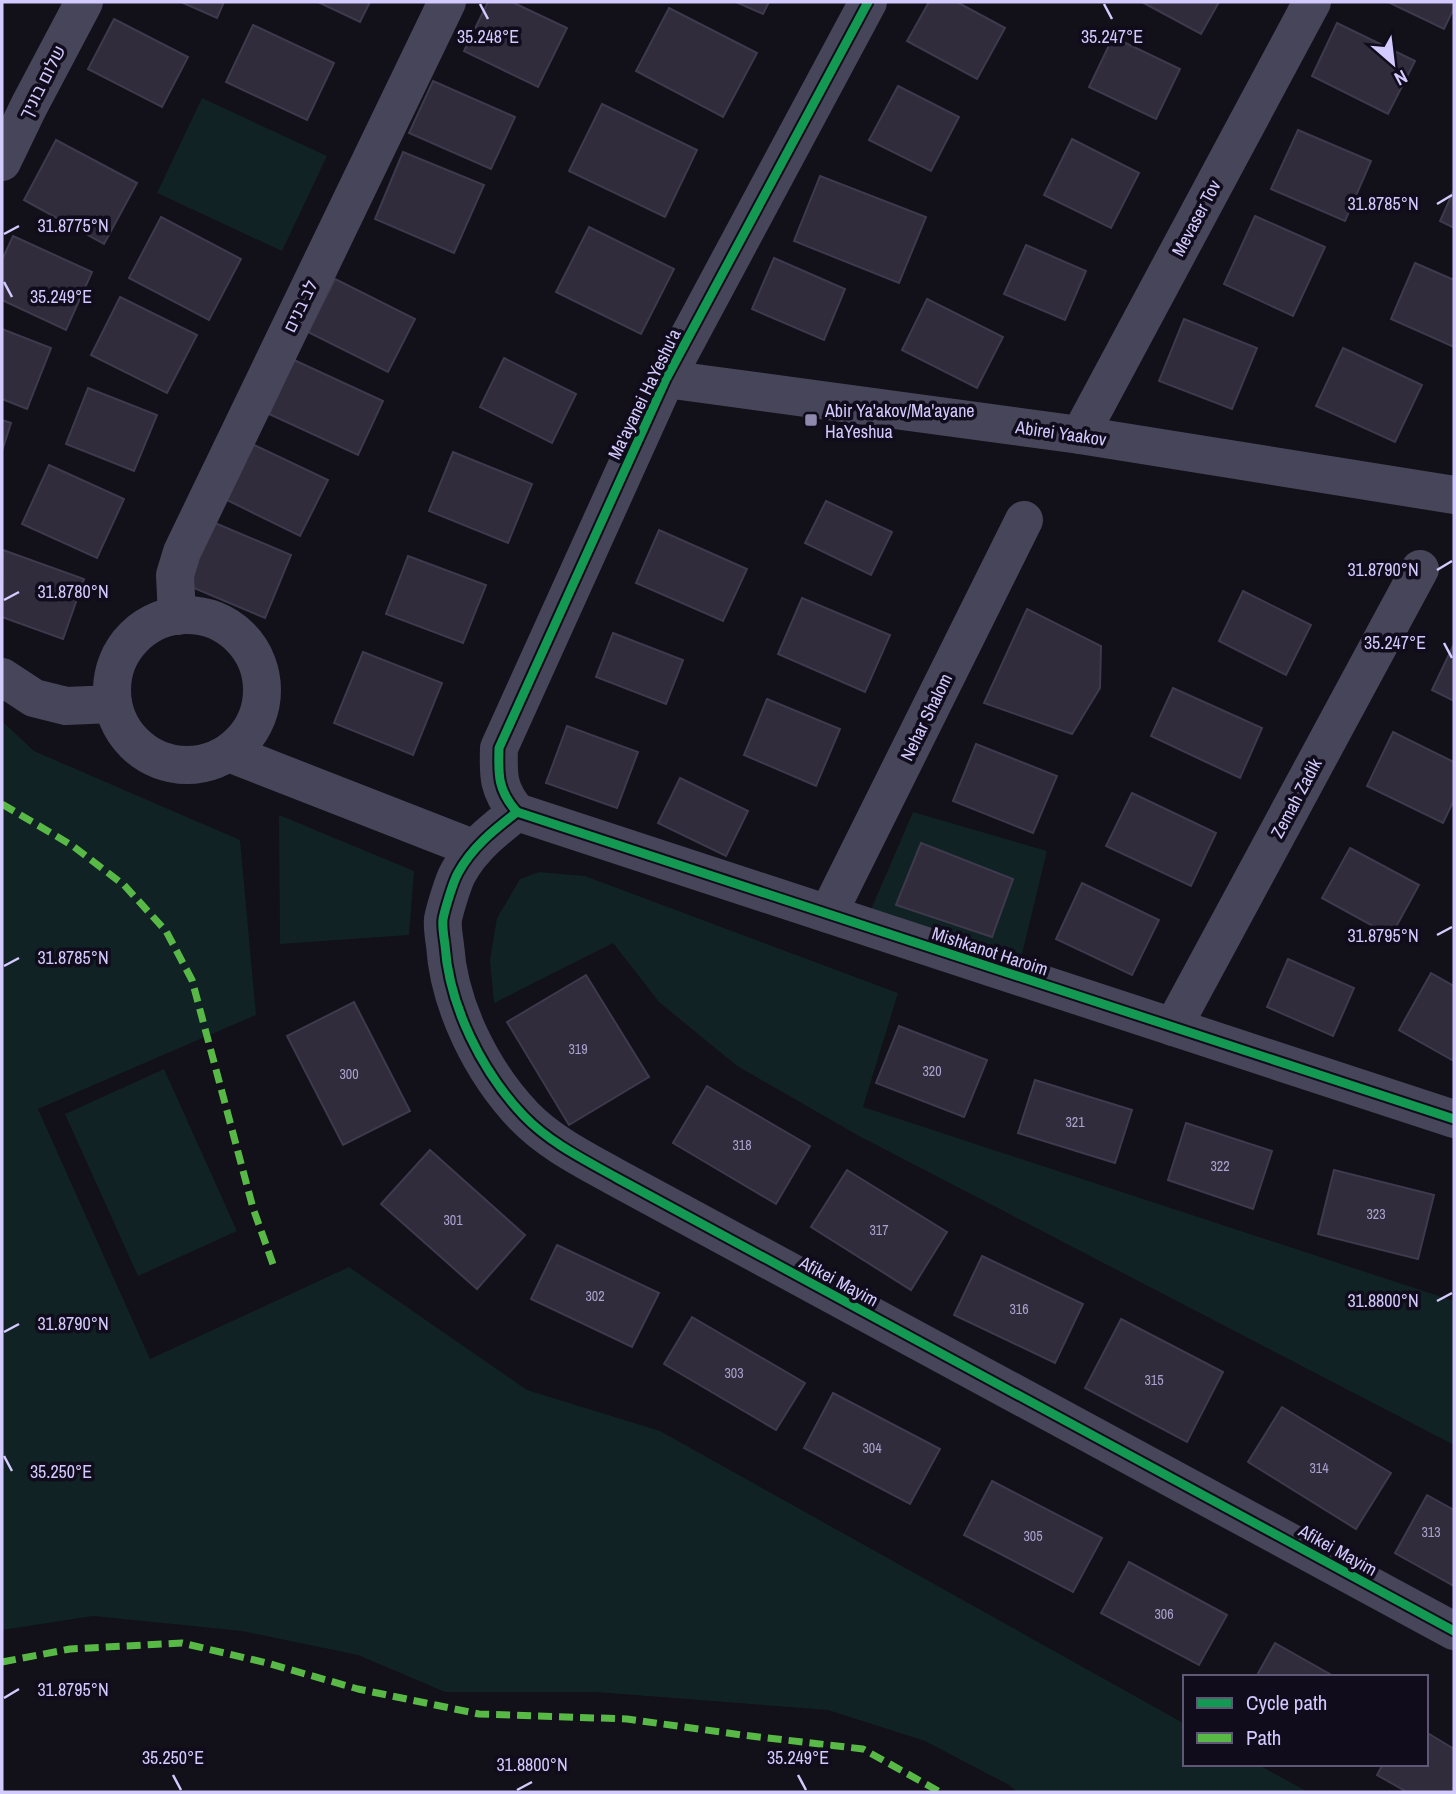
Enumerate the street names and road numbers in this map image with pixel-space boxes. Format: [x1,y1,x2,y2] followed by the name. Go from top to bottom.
[13,41,71,123] street label: שלום בוניך
[1165,175,1227,261] street label: Mevaser Tov
[277,275,323,337] street label: לב בנים
[602,325,686,463] street label: Ma'ayanei HaYeshu'a
[1013,414,1109,452] street label: Abirei Yaakov
[894,669,958,765] street label: Nehar Shalom
[1265,753,1328,842] street label: Zemah Zadik
[929,920,1051,982] street label: Mishkanot Haroim
[794,1249,883,1312] street label: Afikei Mayim
[1293,1518,1382,1582] street label: Afikei Mayim

